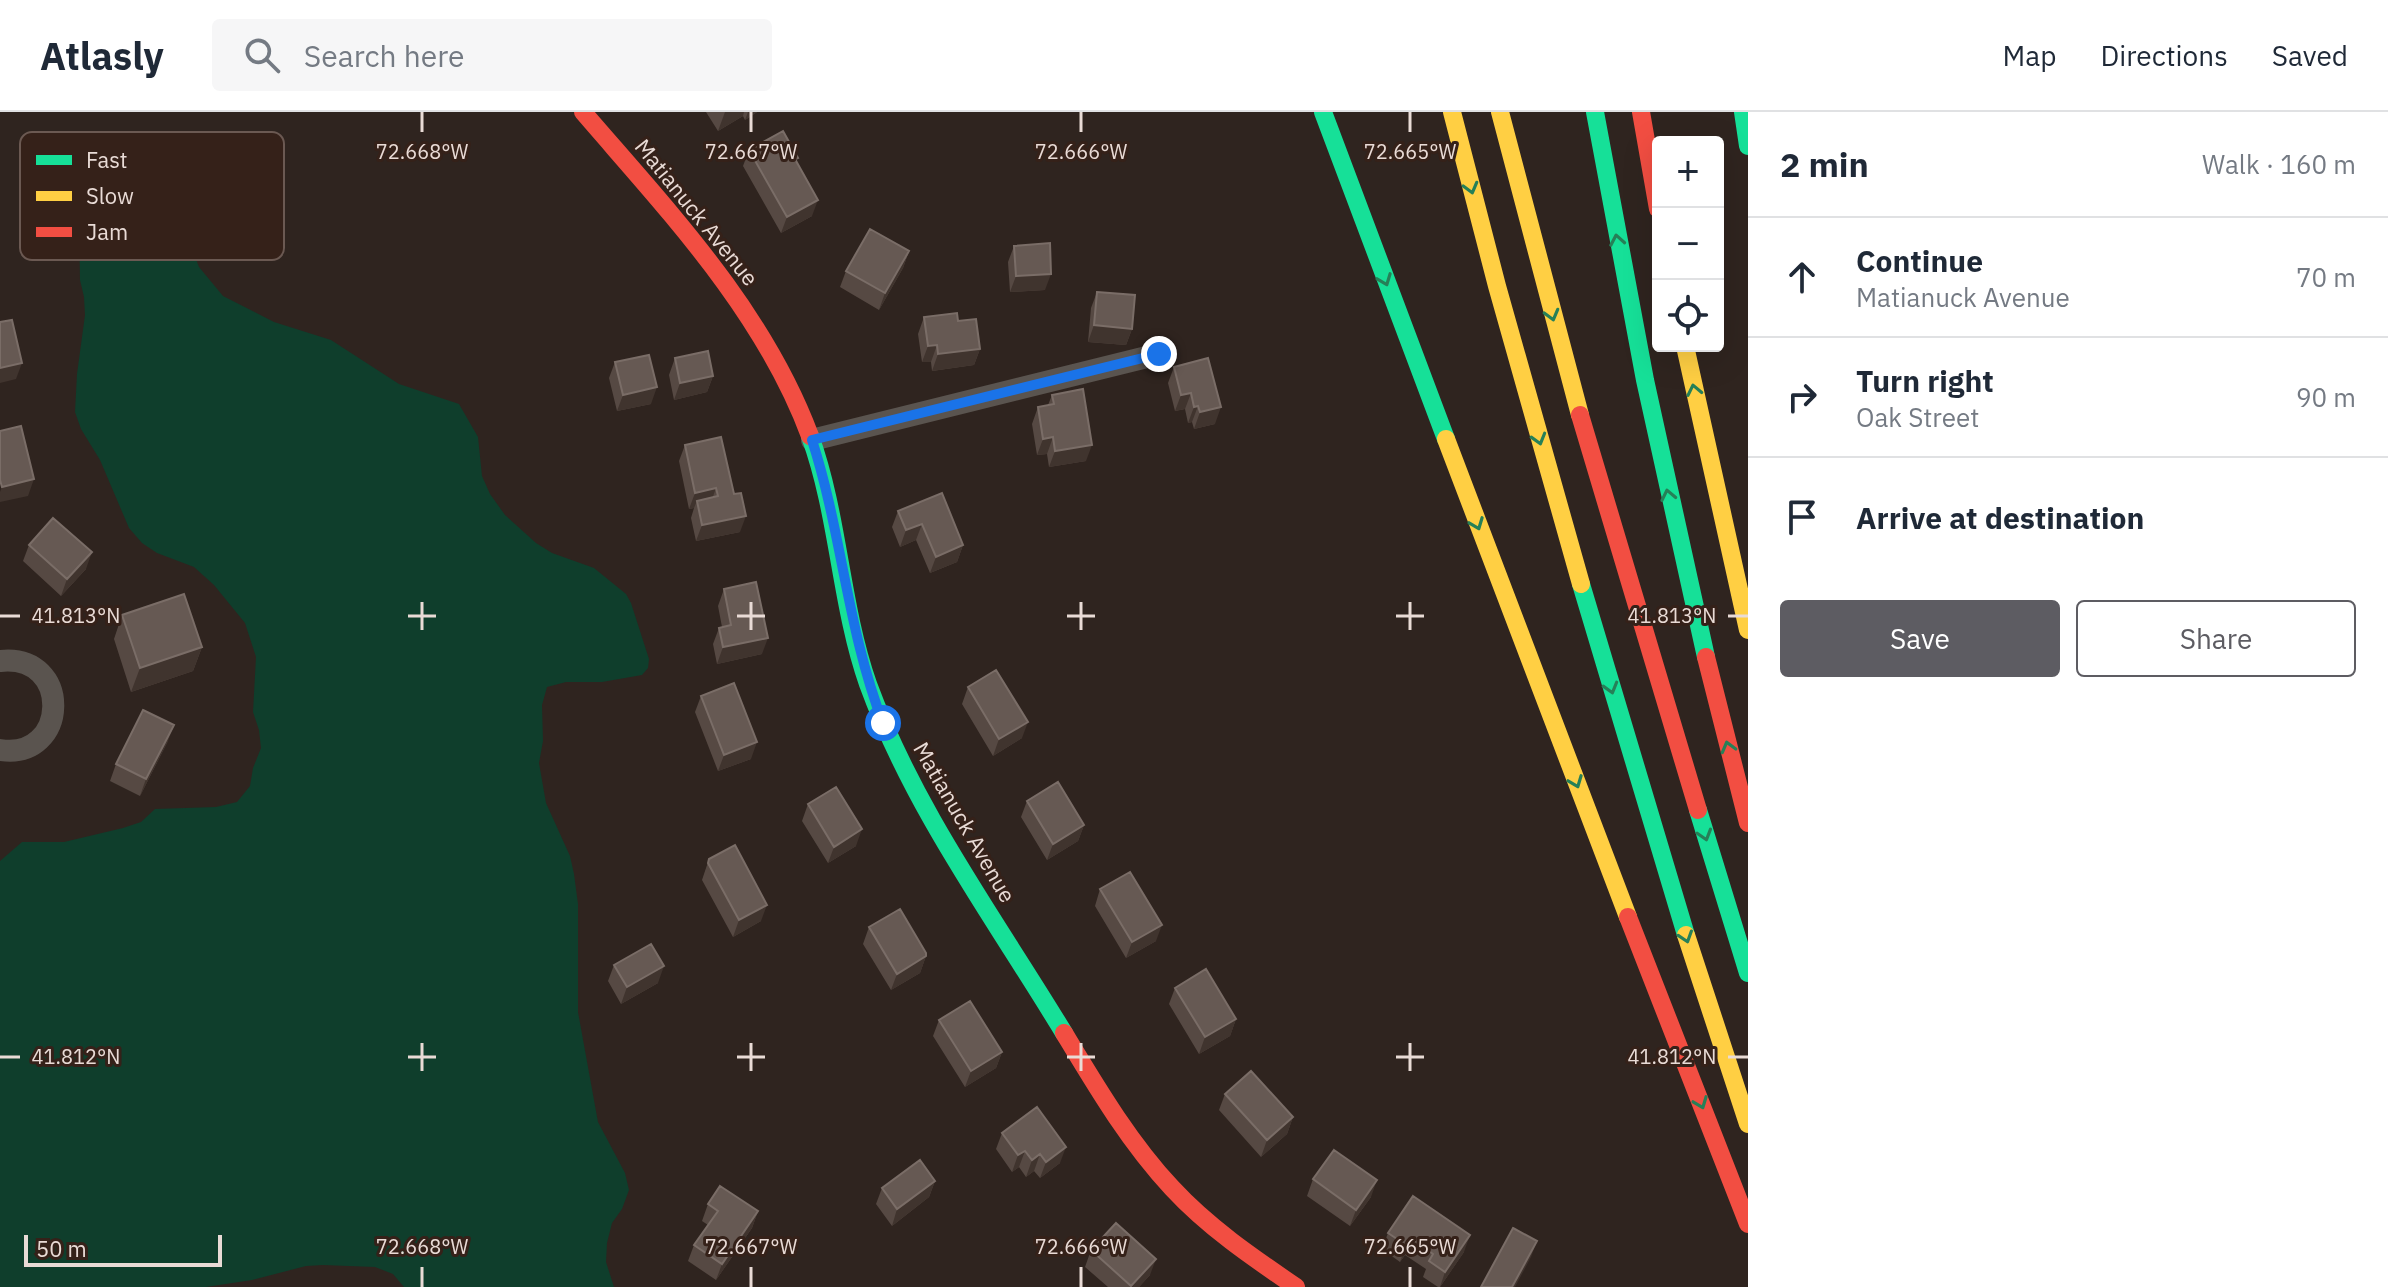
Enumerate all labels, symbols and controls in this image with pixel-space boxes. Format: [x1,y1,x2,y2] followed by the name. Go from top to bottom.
[212,19,772,91] search box
[40,31,164,80] text: Atlasly
[240,33,284,77] icon: search
[304,36,465,75] text: Search here
[2002,37,2056,74] text: Map
[2100,37,2228,74] text: Directions
[2272,37,2348,74] text: Saved
[20,132,284,260] legend
[629,133,765,291] street label: Matianuck Avenue
[1652,136,1724,352] map controls
[1652,136,1724,208] button: +
[376,138,468,165] text: 72.668°W
[705,138,797,165] text: 72.667°W
[1035,138,1127,165] text: 72.666°W
[1364,138,1456,165] text: 72.665°W
[1780,142,1869,186] text: 2 min
[86,145,127,174] text: Fast
[2202,147,2356,181] text: Walk · 160 m
[1462,180,1479,194] one-way arrow
[86,181,134,210] text: Slow
[1652,208,1724,280] button: −
[86,217,128,246] text: Jam
[1609,233,1626,246] one-way arrow
[1856,241,1983,280] text: Continue
[1780,255,1824,299] icon: ahead
[2296,260,2356,294] text: 70 m
[1375,273,1392,287] one-way arrow
[1652,280,1724,352] button: locate
[1856,280,2070,314] text: Matianuck Avenue
[1543,308,1560,321] one-way arrow
[1141,336,1177,372] route end
[1856,361,1994,400] text: Turn right
[1780,375,1824,419] icon: right
[2296,380,2356,414] text: 90 m
[1686,384,1703,398] one-way arrow
[1856,400,1979,434] text: Oak Street
[1530,431,1546,445] one-way arrow
[1660,488,1677,502] one-way arrow
[1780,495,1824,539] icon: arrive
[1856,498,2144,537] text: Arrive at destination
[1467,516,1484,530] one-way arrow
[1780,600,2060,677] button: Save
[2076,600,2356,677] button: Share
[32,602,120,629] text: 41.813°N
[1628,602,1716,629] text: 41.813°N
[1602,681,1618,695] one-way arrow
[865,705,901,741] route start
[907,736,1023,908] street label: Matianuck Avenue
[1721,741,1738,755] one-way arrow
[1566,774,1583,788] one-way arrow
[1696,828,1712,841] one-way arrow
[1677,930,1693,944] one-way arrow
[32,1043,120,1070] text: 41.812°N
[1628,1043,1716,1070] text: 41.812°N
[1691,1095,1708,1109] one-way arrow
[24,1231,222,1267] scale bar
[376,1233,468,1260] text: 72.668°W
[705,1233,797,1260] text: 72.667°W
[1035,1233,1127,1260] text: 72.666°W
[1364,1233,1456,1260] text: 72.665°W
[36,1234,87,1263] text: 50 m

